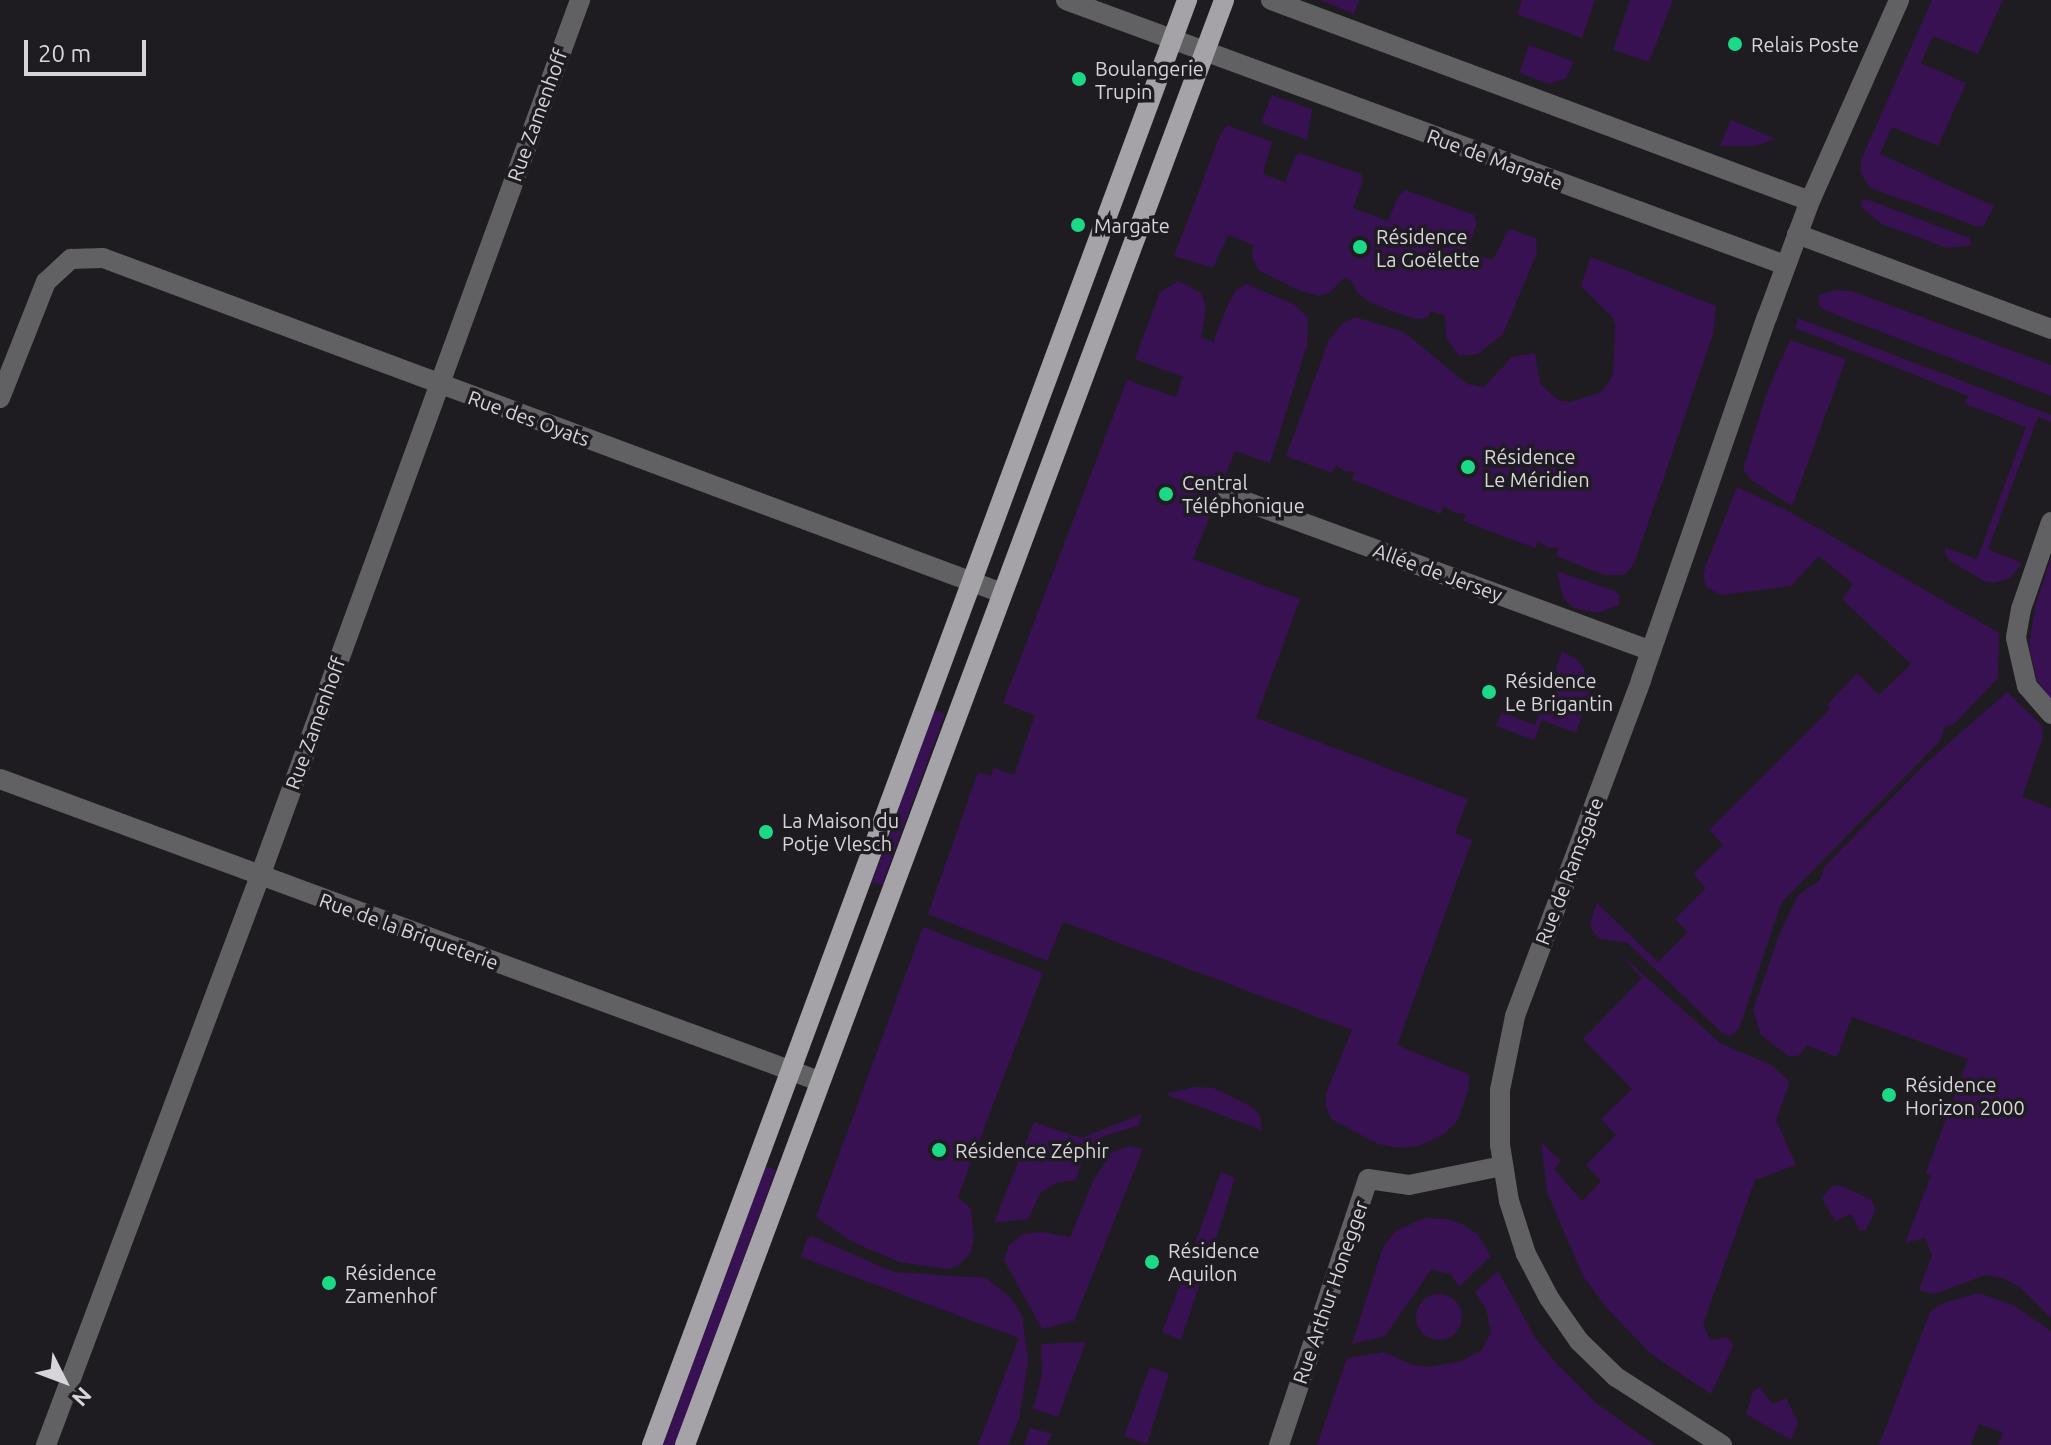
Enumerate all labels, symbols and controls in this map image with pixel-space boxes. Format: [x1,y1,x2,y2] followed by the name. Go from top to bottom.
[28,24,150,74] scale bar
[1751,32,1859,56] place label: Relais Poste
[1726,35,1744,53] marker: Relais Poste
[38,40,91,67] text: 20 m
[502,45,572,185] street label: Rue Zamenhoff
[1095,56,1204,103] place label: Boulangerie Trupin
[1070,70,1088,88] marker: Boulangerie Trupin
[1424,123,1566,195] street label: Rue de Margate
[1094,213,1170,237] place label: Margate
[1069,216,1087,234] marker: Margate
[1376,224,1480,271] place label: Résidence La Goëlette
[1351,238,1369,256] marker: Résidence La Goëlette
[465,385,593,451] street label: Rue des Oyats
[1484,444,1590,491] place label: Résidence Le Méridien
[1459,458,1477,476] marker: Résidence Le Méridien
[1182,470,1305,517] place label: Central Téléphonique
[1157,485,1175,503] marker: Central Téléphonique
[1370,538,1506,606] street label: Allée de Jersey
[280,653,350,793] street label: Rue Zamenhoff
[1505,668,1613,715] place label: Résidence Le Brigantin
[1480,683,1498,701] marker: Résidence Le Brigantin
[1530,794,1608,948] street label: Rue de Ramsgate
[782,808,899,855] place label: La Maison du Potje Vlesch
[757,823,775,841] marker: La Maison du Potje Vlesch
[316,887,502,975] street label: Rue de la Briqueterie
[1905,1072,2025,1119] place label: Résidence Horizon 2000
[1880,1086,1898,1104] marker: Résidence Horizon 2000
[955,1138,1109,1162] place label: Résidence Zéphir
[930,1141,948,1159] marker: Résidence Zéphir
[1287,1197,1373,1387] street label: Rue Arthur Honegger
[1168,1238,1259,1285] place label: Résidence Aquilon
[1143,1253,1161,1271] marker: Résidence Aquilon
[345,1260,437,1307] place label: Résidence Zamenhof
[320,1274,338,1292] marker: Résidence Zamenhof
[24,1341,104,1421] north arrow
[67,1383,97,1412] text: N

